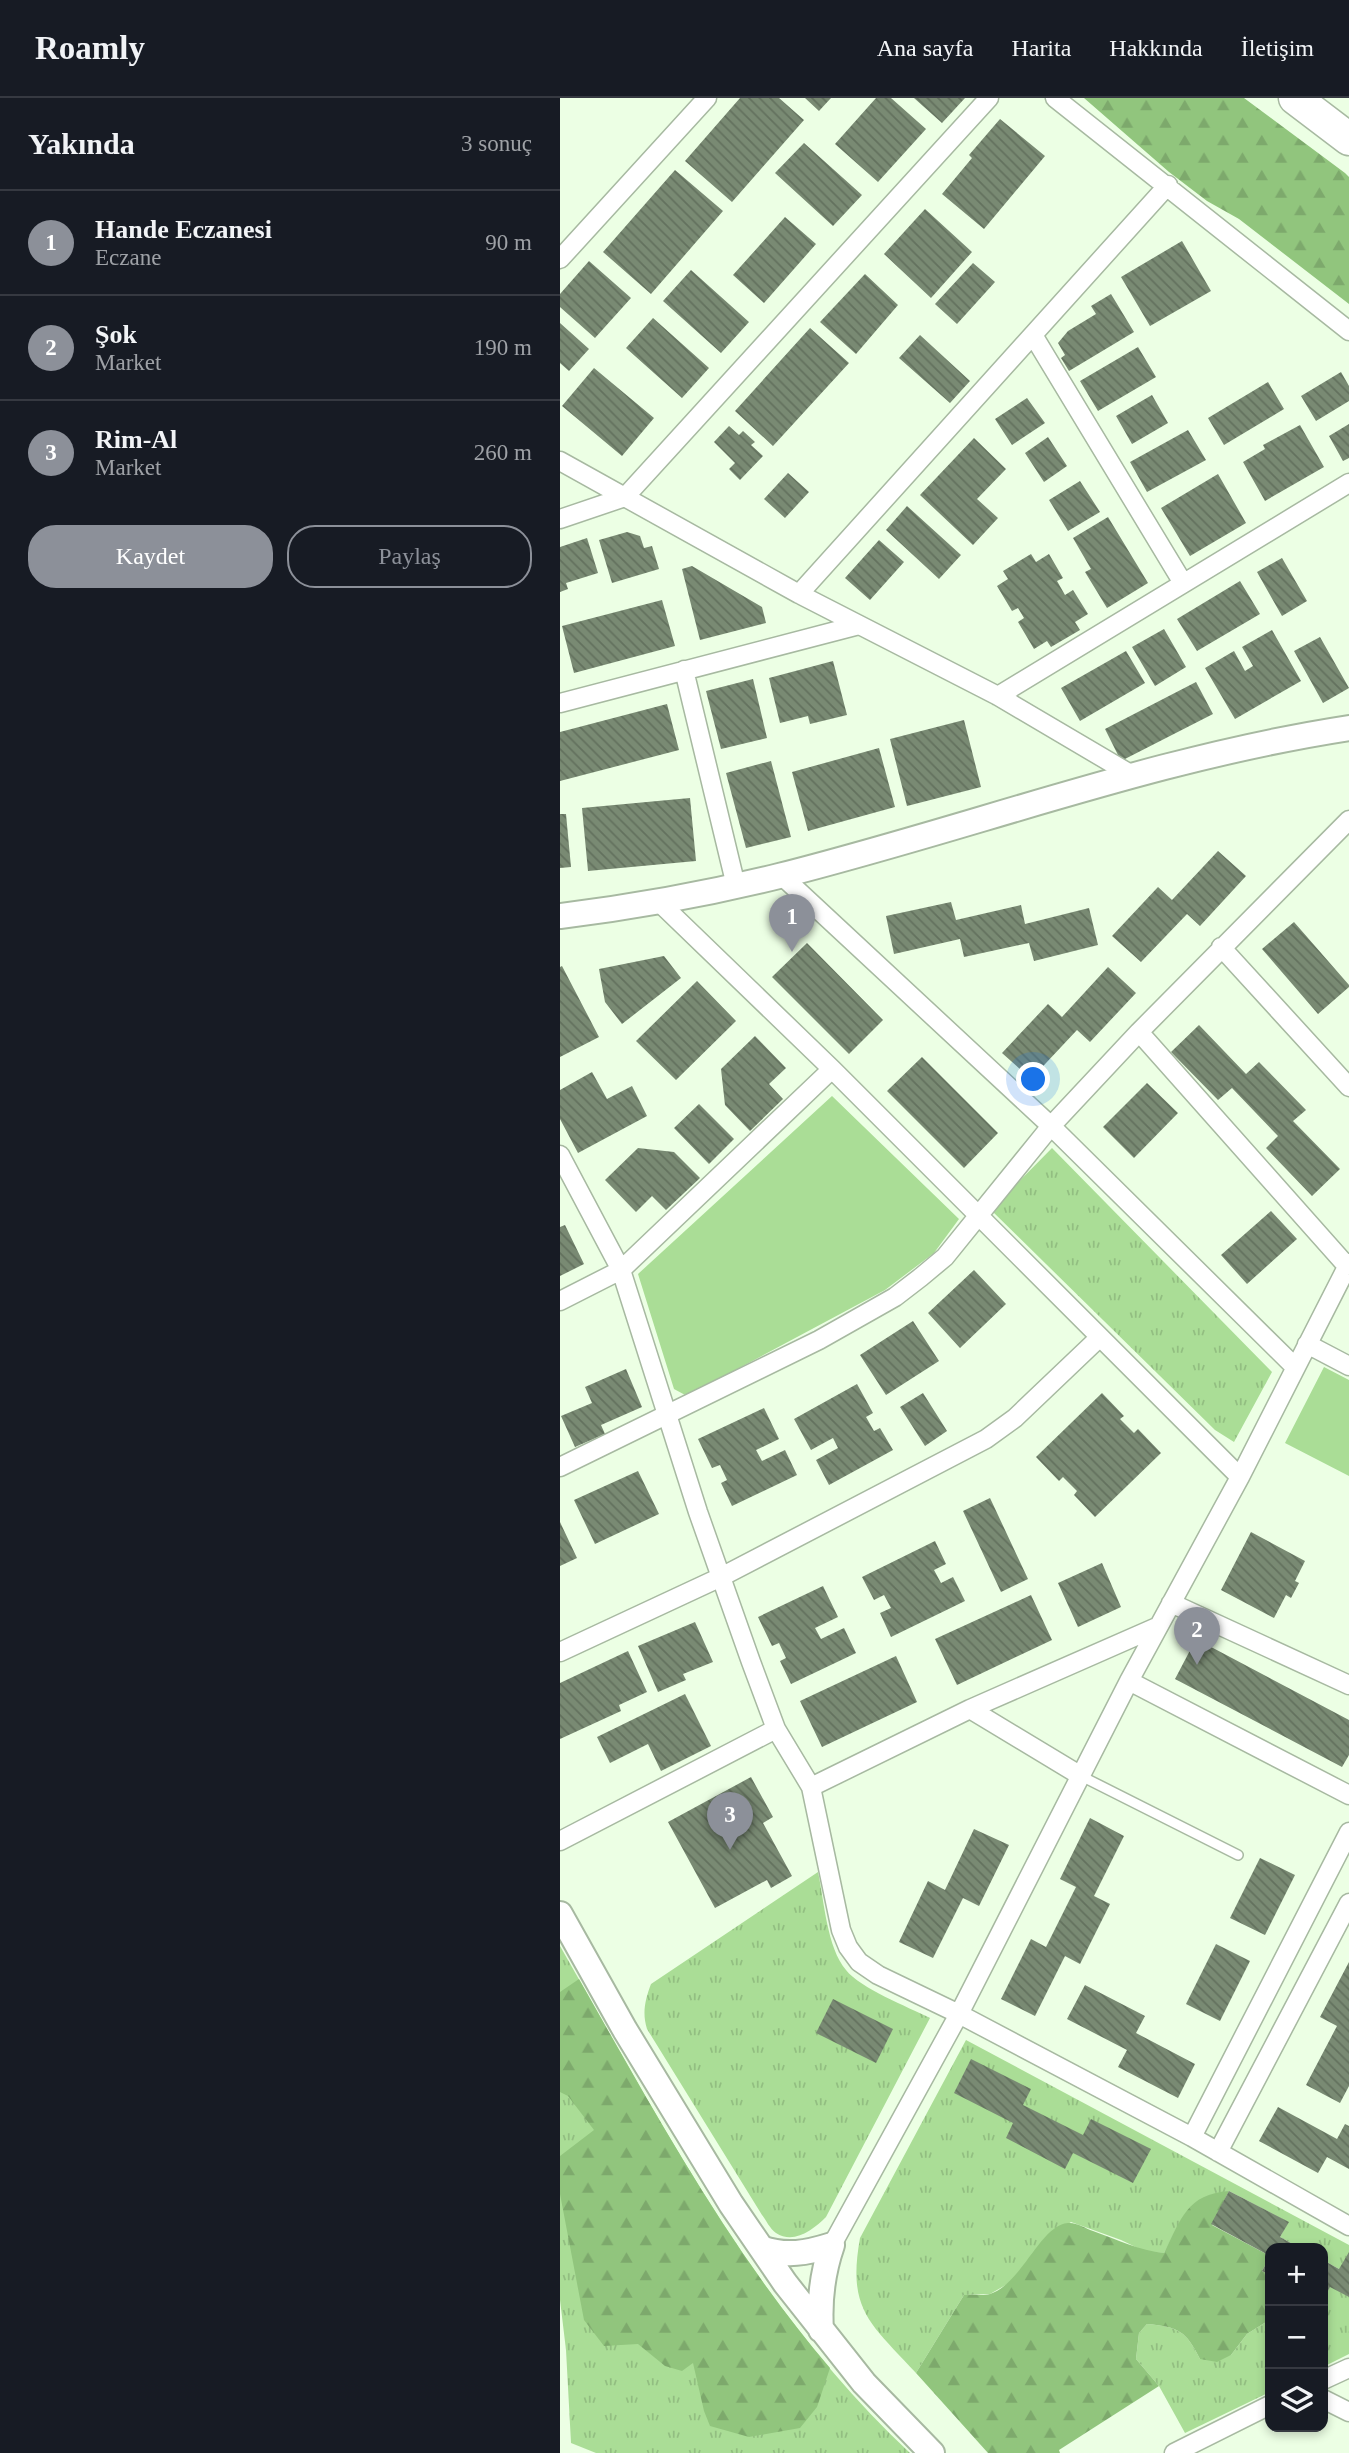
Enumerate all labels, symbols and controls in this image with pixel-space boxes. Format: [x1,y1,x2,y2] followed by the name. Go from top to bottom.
[35,30,145,66] text: Roamly
[877,35,973,61] text: Ana sayfa
[1011,35,1071,61] text: Harita
[1109,35,1203,61] text: Hakkında
[1241,35,1314,61] text: İletişim
[28,127,135,160] text: Yakında
[461,131,532,156] text: 3 sonuç
[95,215,272,244] text: Hande Eczanesi
[45,230,57,255] text: 1
[485,230,532,255] text: 90 m
[95,245,161,270] text: Eczane
[95,320,137,349] text: Şok
[45,335,57,360] text: 2
[474,335,532,360] text: 190 m
[95,350,161,375] text: Market
[95,425,177,454] text: Rim-Al
[45,440,57,465] text: 3
[474,440,532,465] text: 260 m
[95,455,161,480] text: Market
[28,525,273,588] button: Kaydet
[287,525,532,588] button: Paylaş
[769,894,815,952] pin: 1
[1016,1062,1050,1096] your location
[1174,1607,1220,1665] pin: 2
[707,1792,753,1850] pin: 3
[1265,2243,1328,2432] map controls
[1265,2243,1328,2306] button: +
[1265,2306,1328,2369] button: −
[1265,2369,1328,2432] button: layers

